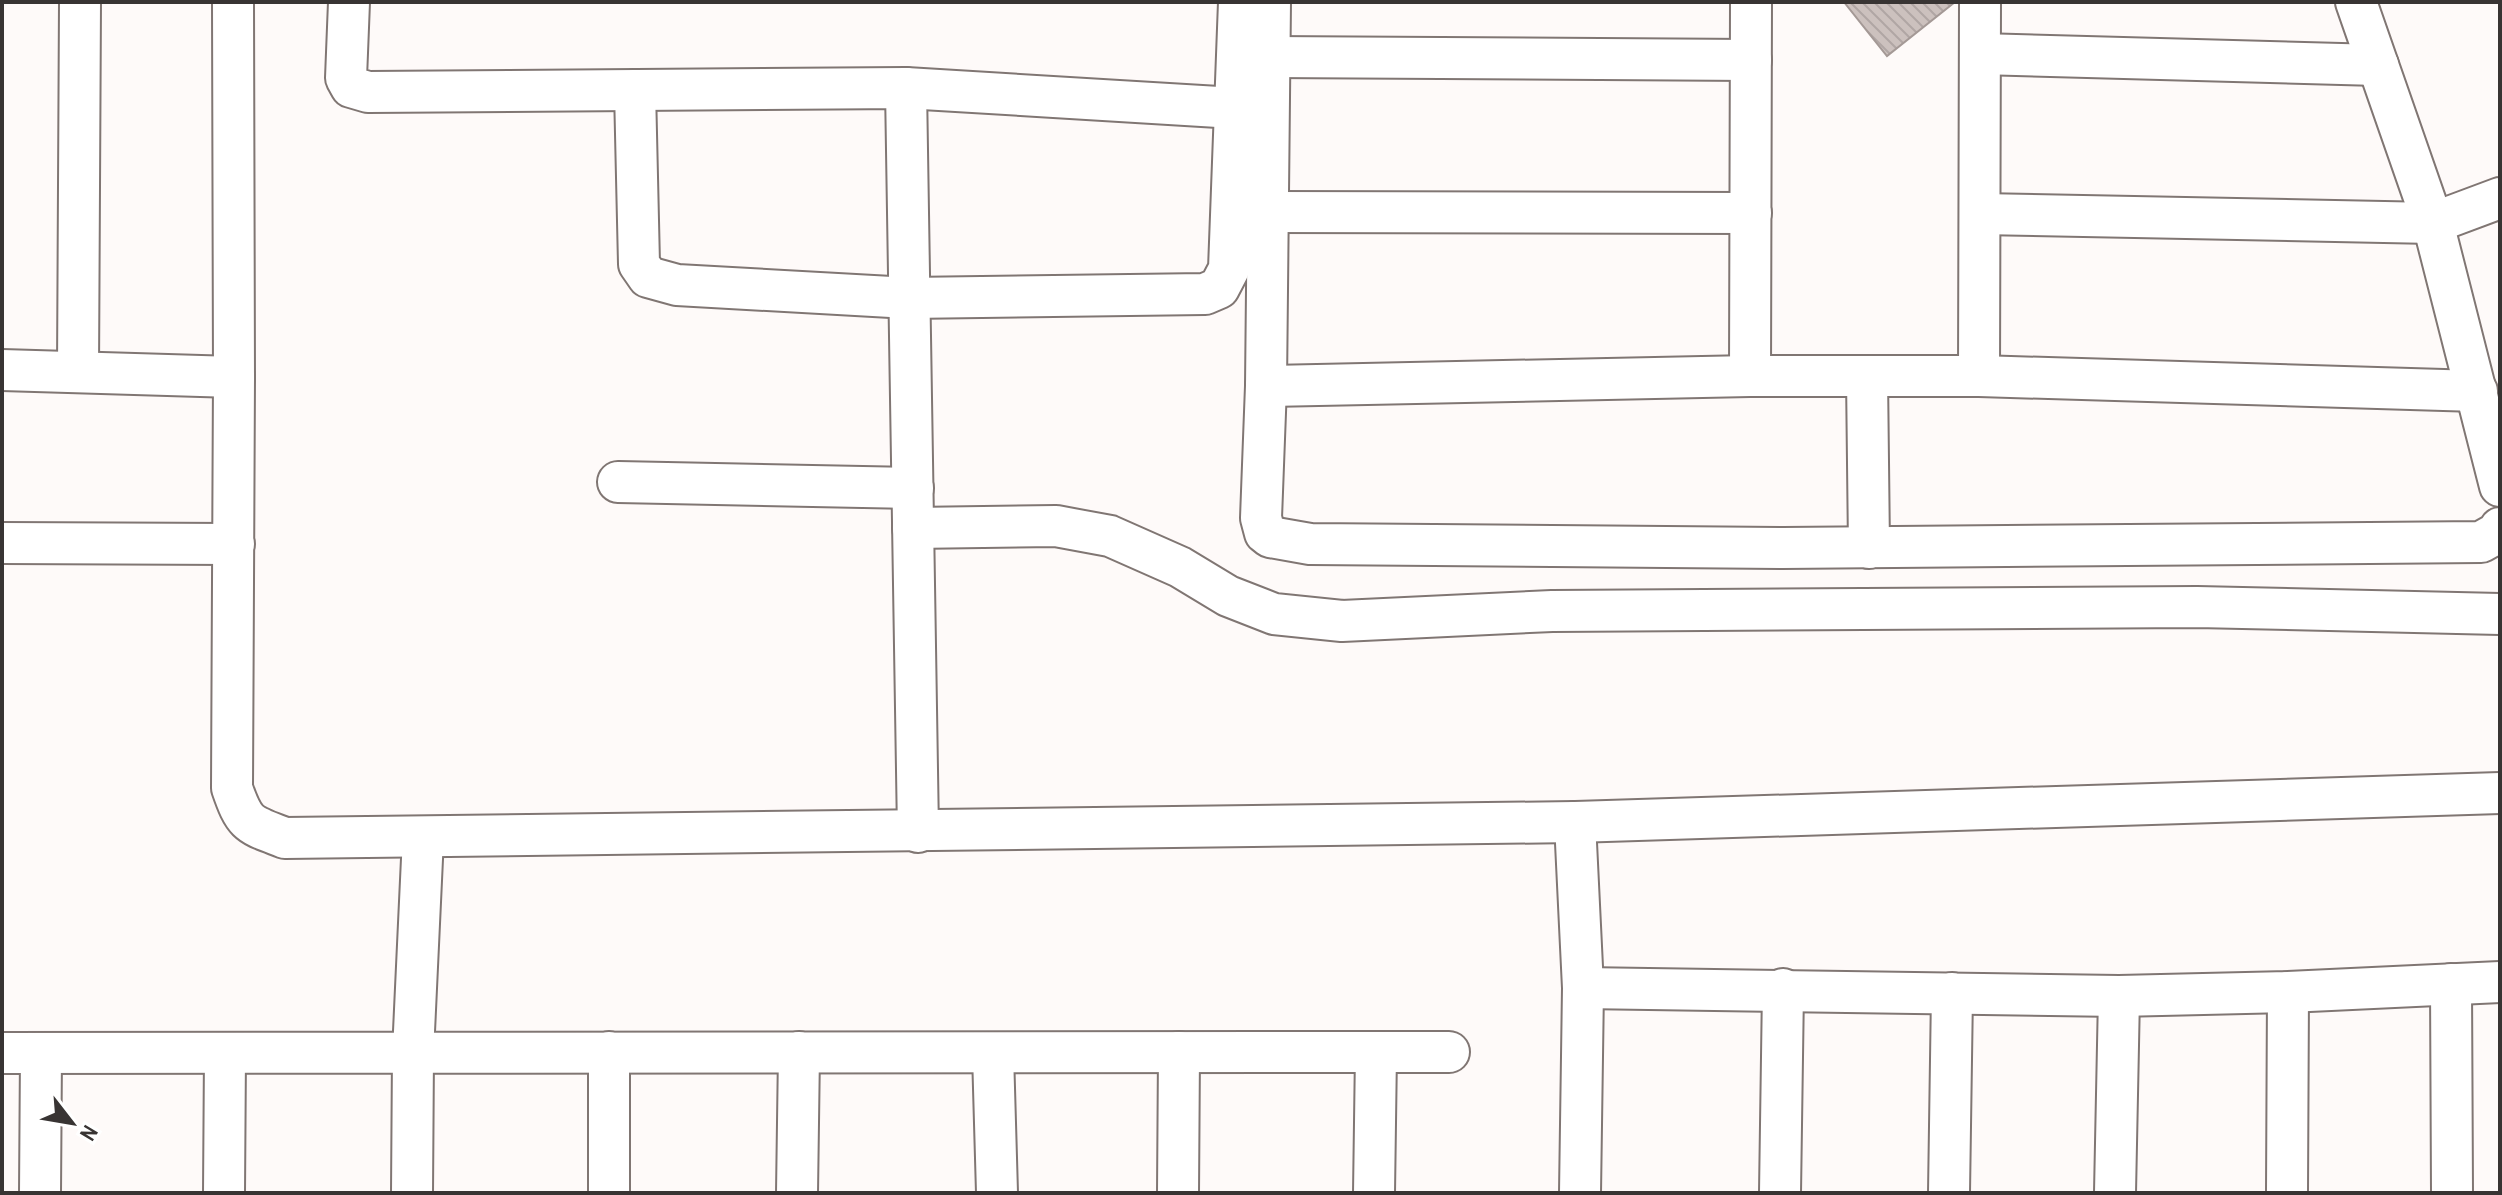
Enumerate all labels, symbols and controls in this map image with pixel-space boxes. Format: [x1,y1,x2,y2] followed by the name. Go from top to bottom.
[32,1083,112,1163] north arrow
[73,1120,105,1147] text: N

